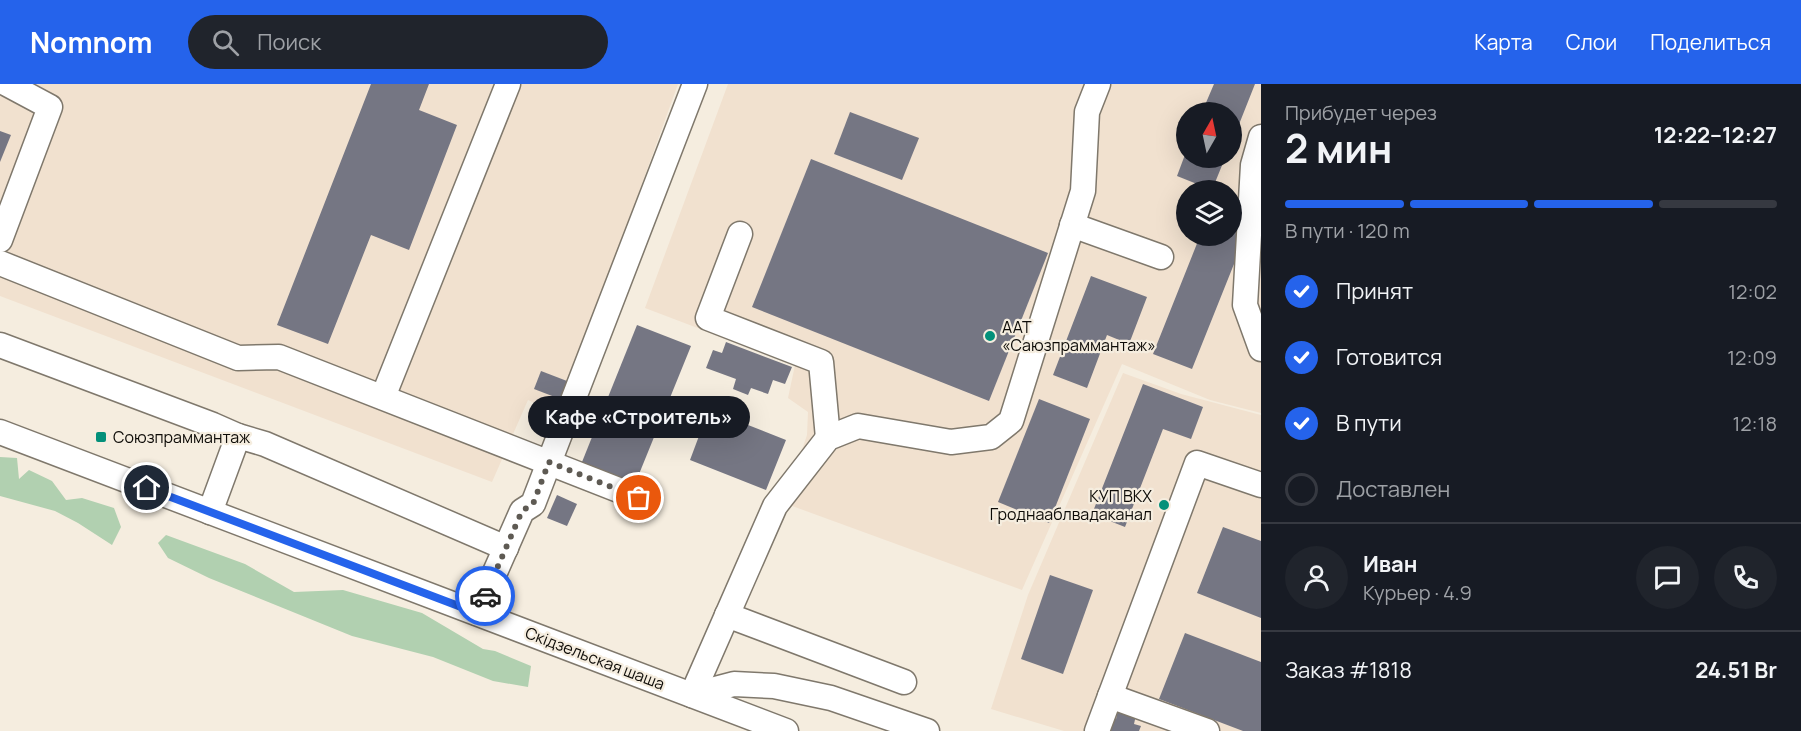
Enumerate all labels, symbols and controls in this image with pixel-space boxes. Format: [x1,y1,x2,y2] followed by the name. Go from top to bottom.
[188,15,608,69] search box
[30,23,152,61] text: Nomnom
[209,26,242,59] icon: search
[257,27,321,57] text: Поиск
[1474,28,1533,56] text: Карта
[1566,28,1617,56] text: Слои
[1650,28,1771,56] text: Поделиться
[1285,99,1437,126] text: Прибудет через
[1176,102,1242,168] north arrow
[1176,102,1242,246] map controls
[1654,120,1777,150] text: 12:22–12:27
[1285,121,1392,175] text: 2 мин
[1176,180,1242,246] button: layers
[1285,217,1410,244] text: В пути · 120 m
[1285,275,1318,308] icon: check
[1336,276,1413,306] text: Принят
[1728,278,1777,305] text: 12:02
[1002,316,1156,356] place label: ААТ «Саюзпраммантаж»
[983,329,997,343] marker: ААТ «Саюзпраммантаж»
[1285,341,1318,374] icon: check
[1336,342,1442,372] text: Готовится
[1727,344,1777,371] text: 12:09
[528,396,750,438] callout: Кафе «Строитель»
[545,403,733,430] text: Кафе «Строитель»
[1285,407,1318,440] icon: check
[1336,408,1402,438] text: В пути
[1732,410,1777,437] text: 12:18
[113,426,251,448] place label: Союзпраммантаж
[94,430,108,444] marker: Союзпраммантаж
[121,462,172,513] pin
[130,471,163,504] icon: home
[613,472,664,523] pin
[1336,474,1450,504] text: Доставлен
[622,481,655,514] icon: bag
[990,485,1152,525] place label: КУП ВКХ Гроднааблвадаканал
[1157,498,1171,512] marker: КУП ВКХ Гроднааблвадаканал
[1285,546,1348,609] button: person
[1636,546,1699,609] button: chat
[1714,546,1777,609] button: phone
[1363,549,1417,579] text: Иван
[455,566,515,626] courier
[1363,579,1472,606] text: Курьер · 4.9
[469,580,502,613] icon: car
[522,621,668,695] street label: Скідзельская шаша
[1285,655,1412,685] text: Заказ #1818
[1695,655,1777,685] text: 24.51 Br

